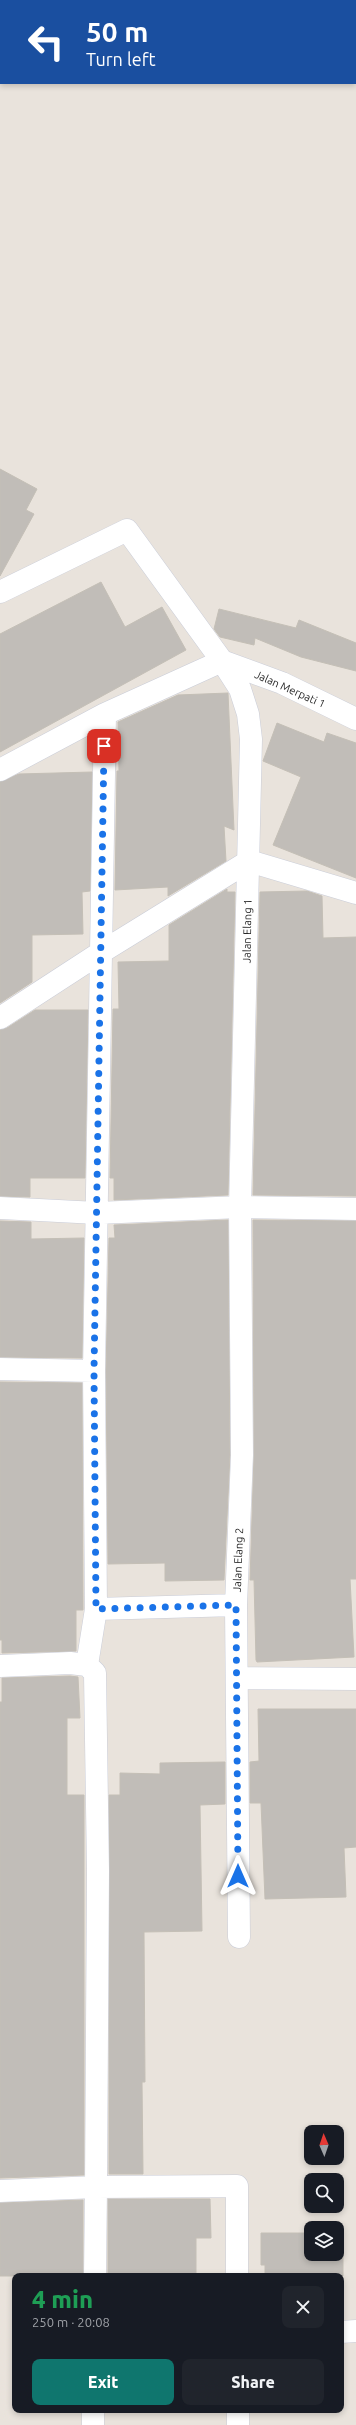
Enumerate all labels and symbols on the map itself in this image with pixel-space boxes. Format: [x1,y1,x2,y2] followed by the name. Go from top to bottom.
[253,668,327,710] street label: Jalan Merpati 1
[87,729,121,763] pin
[240,899,254,963] street label: Jalan Elang 1
[231,1528,245,1592] street label: Jalan Elang 2
[217,1855,259,1897] position arrow
[304,2125,344,2165] north arrow

